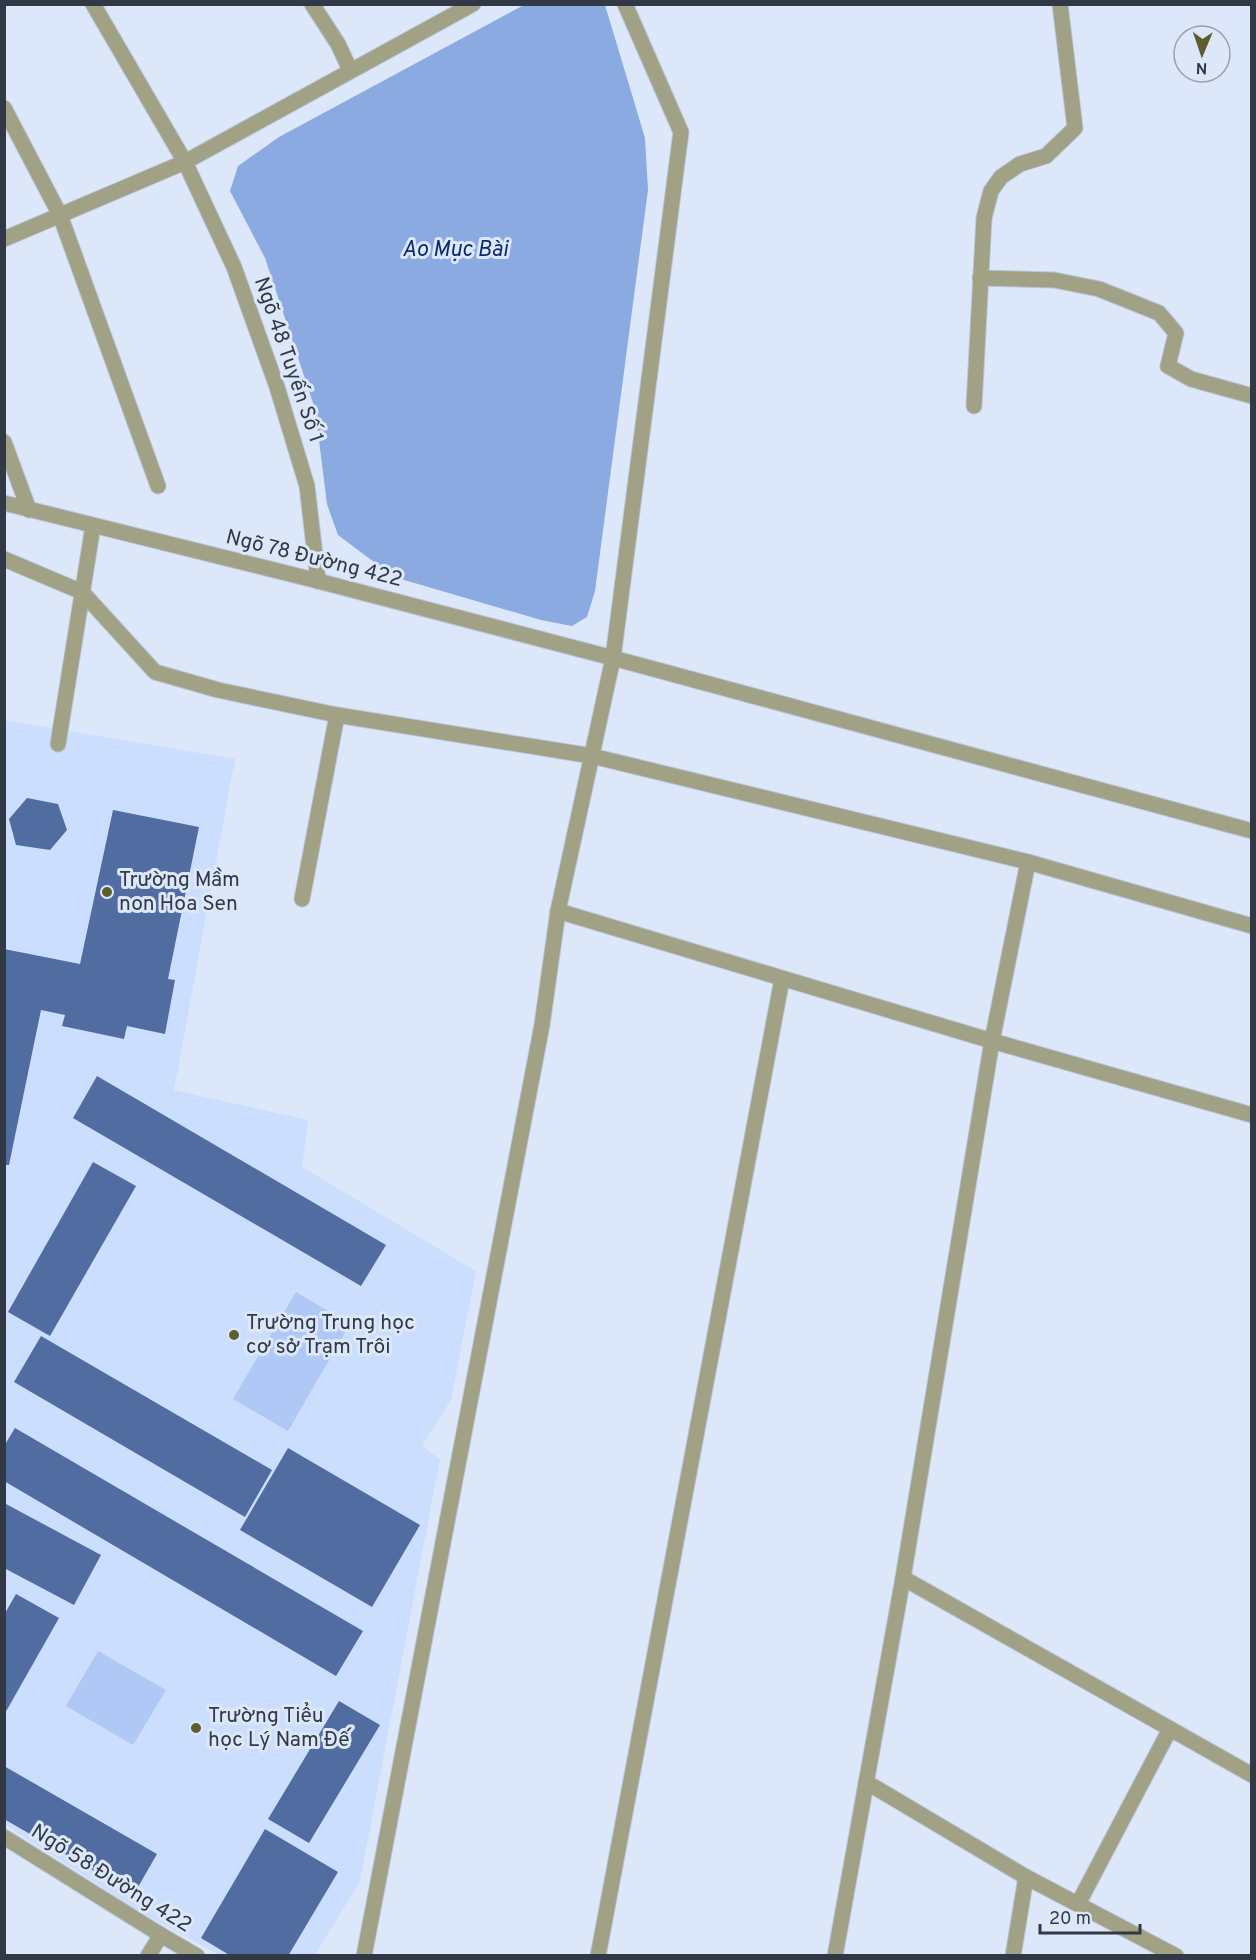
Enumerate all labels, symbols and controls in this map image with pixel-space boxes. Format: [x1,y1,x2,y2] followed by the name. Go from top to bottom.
[1172,24,1232,84] north arrow
[1195,57,1208,77] text: N
[402,237,509,264] water label: Ao Mục Bài
[247,274,329,446] street label: Ngõ 48 Tuyến Số 1
[223,524,405,594] street label: Ngõ 78 Đường 422
[119,867,240,918] place label: Trường Mầm non Hoa Sen
[100,885,114,899] marker: Trường Mầm non Hoa Sen
[246,1310,415,1361] place label: Trường Trung học cơ sở Trạm Trôi
[227,1328,241,1342] marker: Trường Trung học cơ sở Trạm Trôi
[208,1701,352,1754] place label: Trường Tiểu học Lý Nam Đế
[189,1721,203,1735] marker: Trường Tiểu học Lý Nam Đế
[26,1819,196,1939] street label: Ngõ 58 Đường 422
[1040,1897,1140,1935] scale bar
[1049,1908,1091,1931] text: 20 m

